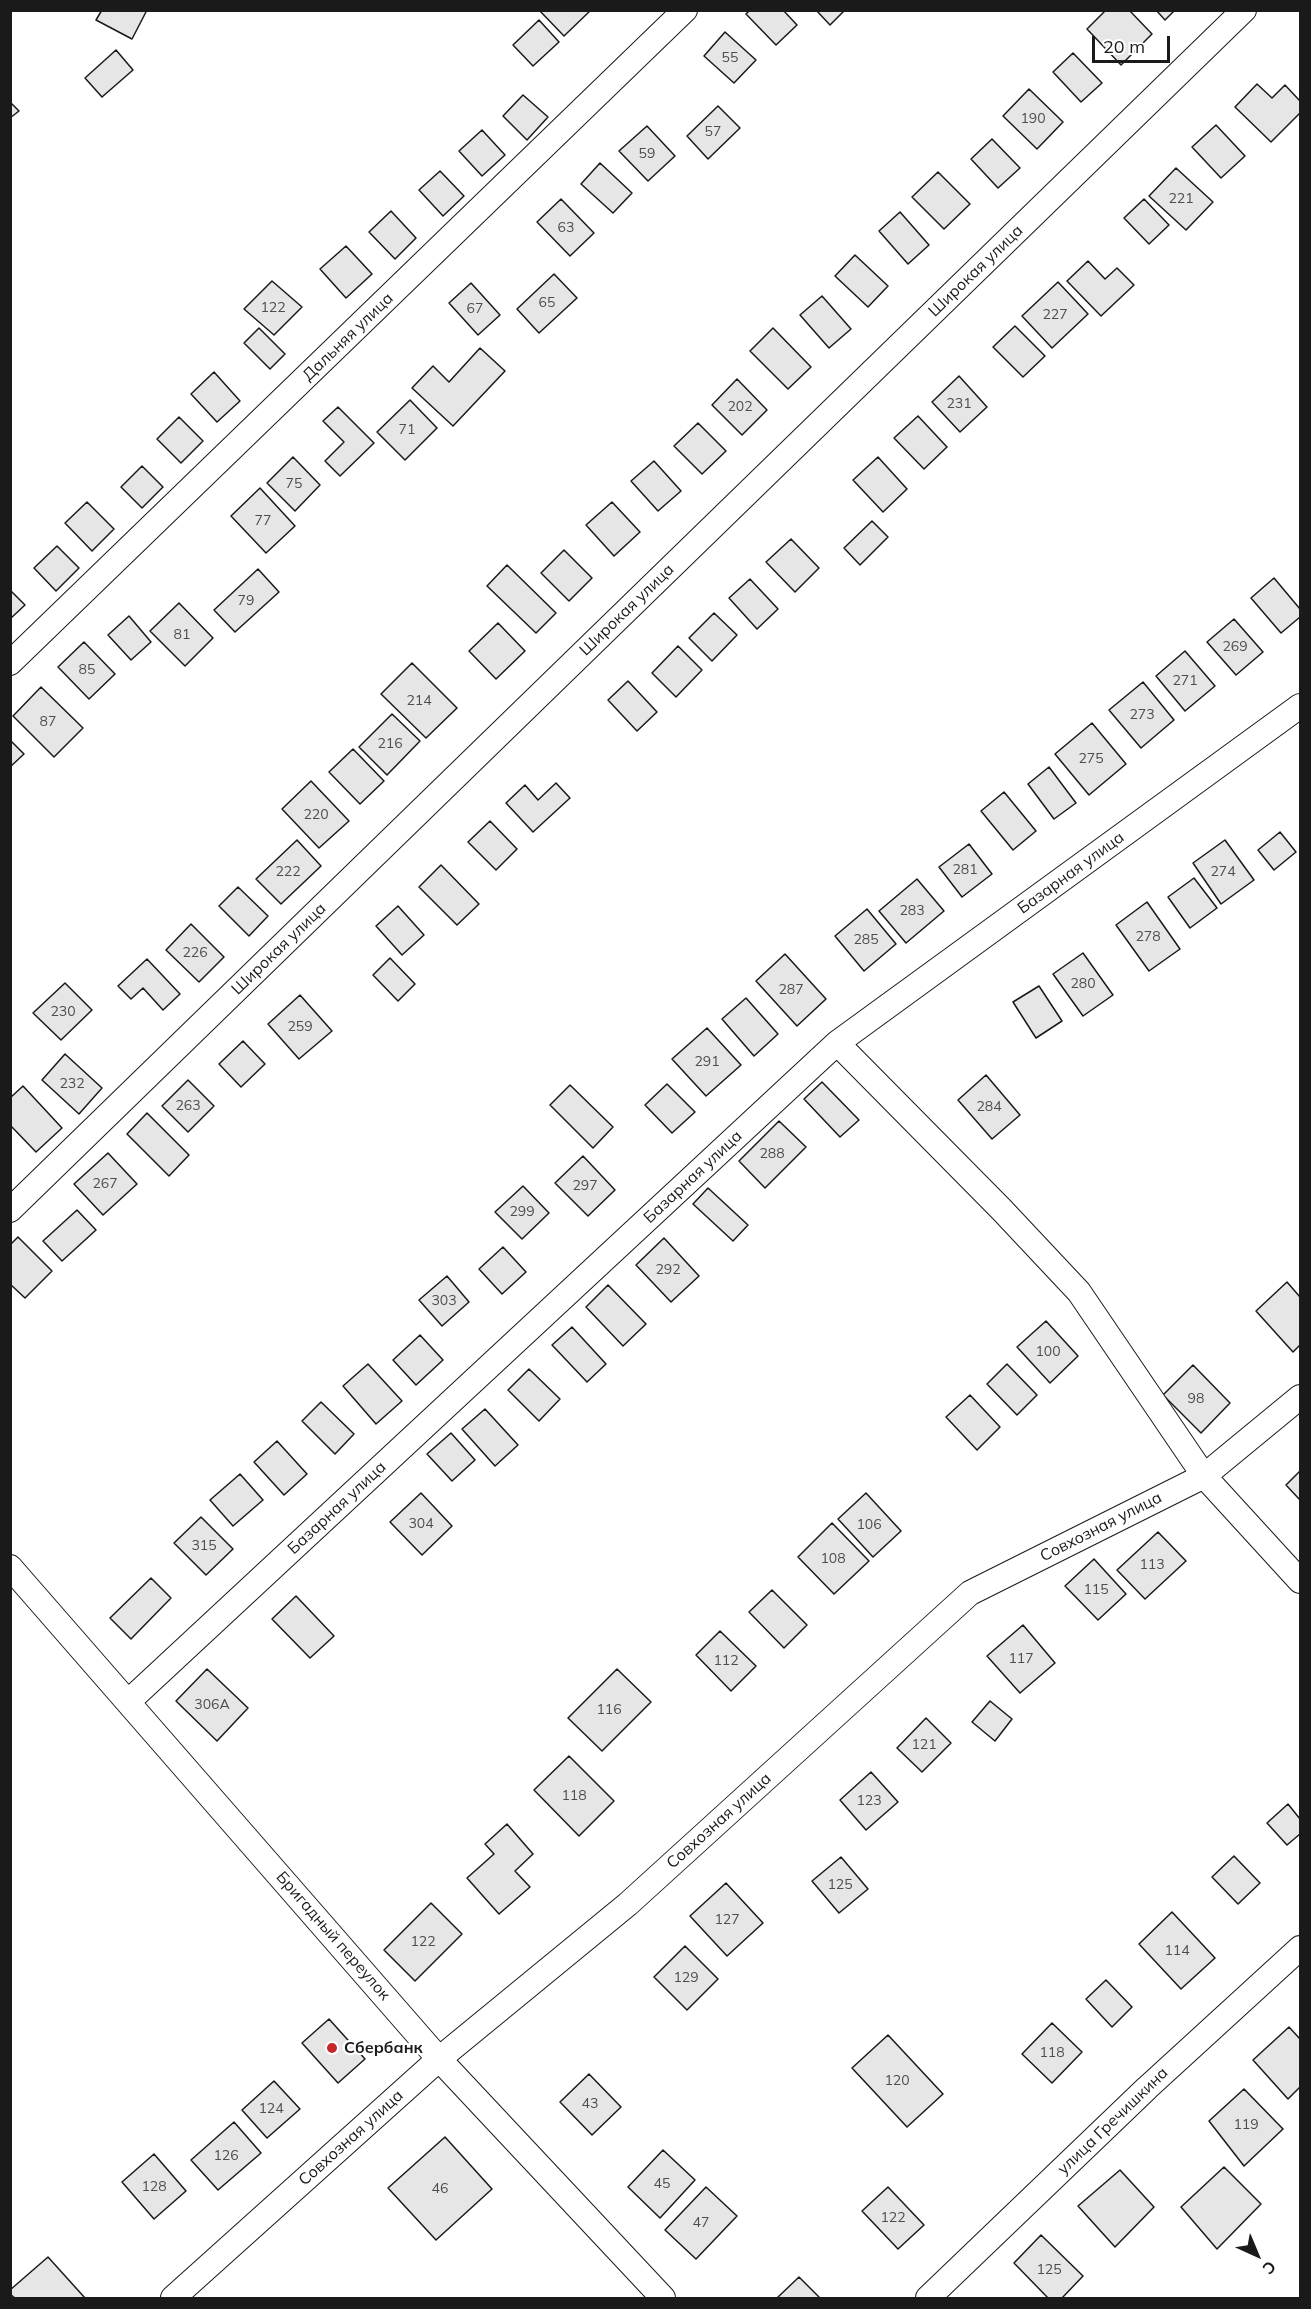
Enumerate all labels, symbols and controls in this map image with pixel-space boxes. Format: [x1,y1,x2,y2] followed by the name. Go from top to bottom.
[1095,24,1173,62] scale bar
[1103,35,1145,58] text: 20 m
[722,50,738,66] house number: 55
[1020,111,1046,127] house number: 190
[705,124,721,140] house number: 57
[639,146,655,162] house number: 59
[1168,191,1194,207] house number: 221
[558,220,574,236] house number: 63
[925,221,1027,321] street label: Широкая улица
[299,289,397,385] street label: Дальняя улица
[539,295,555,311] house number: 65
[260,300,286,316] house number: 122
[467,301,483,317] house number: 67
[1042,307,1068,323] house number: 227
[946,396,972,412] house number: 231
[727,399,753,415] house number: 202
[399,422,415,438] house number: 71
[286,476,302,492] house number: 75
[255,513,271,529] house number: 77
[576,560,678,660] street label: Широкая улица
[238,593,254,609] house number: 79
[174,627,190,643] house number: 81
[1222,639,1248,655] house number: 269
[79,662,95,678] house number: 85
[1172,673,1198,689] house number: 271
[406,693,432,709] house number: 214
[1129,707,1155,723] house number: 273
[40,714,56,730] house number: 87
[377,736,403,752] house number: 216
[1078,751,1104,767] house number: 275
[303,807,329,823] house number: 220
[1014,828,1128,918] street label: Базарная улица
[952,862,978,878] house number: 281
[275,864,301,880] house number: 222
[1210,864,1236,880] house number: 274
[228,899,330,999] street label: Широкая улица
[899,903,925,919] house number: 283
[1135,929,1161,945] house number: 278
[853,932,879,948] house number: 285
[182,945,208,961] house number: 226
[1070,976,1096,992] house number: 280
[778,982,804,998] house number: 287
[50,1004,76,1020] house number: 230
[287,1019,313,1035] house number: 259
[694,1054,720,1070] house number: 291
[59,1076,85,1092] house number: 232
[175,1098,201,1114] house number: 263
[976,1099,1002,1115] house number: 284
[640,1127,746,1227] street label: Базарная улица
[759,1146,785,1162] house number: 288
[92,1176,118,1192] house number: 267
[572,1178,598,1194] house number: 297
[509,1204,535,1220] house number: 299
[655,1262,681,1278] house number: 292
[431,1293,457,1309] house number: 303
[1035,1344,1061,1360] house number: 100
[1188,1391,1204,1407] house number: 98
[284,1458,390,1558] street label: Базарная улица
[1037,1488,1165,1566] street label: Совхозная улица
[408,1516,434,1532] house number: 304
[856,1517,882,1533] house number: 106
[191,1538,217,1554] house number: 315
[820,1551,846,1567] house number: 108
[1139,1557,1165,1573] house number: 113
[1083,1582,1109,1598] house number: 115
[1008,1651,1034,1667] house number: 117
[713,1653,739,1669] house number: 112
[194,1697,230,1713] house number: 306А
[596,1702,622,1718] house number: 116
[911,1737,937,1753] house number: 121
[663,1769,775,1873] street label: Совхозная улица
[561,1788,587,1804] house number: 118
[856,1793,882,1809] house number: 123
[272,1868,394,2004] street label: Бригадный переулок
[827,1877,853,1893] house number: 125
[714,1912,740,1928] house number: 127
[410,1934,436,1950] house number: 122
[1164,1943,1190,1959] house number: 114
[673,1970,699,1986] house number: 129
[344,2038,423,2058] place label: Сбербанк
[325,2041,339,2055] marker: Сбербанк
[1039,2045,1065,2061] house number: 118
[1054,2063,1172,2179] street label: улица Гречишкина
[884,2073,910,2089] house number: 120
[295,2086,407,2190] street label: Совхозная улица
[582,2096,598,2112] house number: 43
[258,2101,284,2117] house number: 124
[1233,2117,1259,2133] house number: 119
[213,2148,239,2164] house number: 126
[654,2176,670,2192] house number: 45
[141,2179,167,2195] house number: 128
[432,2181,448,2197] house number: 46
[880,2210,906,2226] house number: 122
[693,2215,709,2231] house number: 47
[1227,2225,1287,2285] north arrow
[1259,2257,1280,2279] text: С
[1036,2262,1062,2278] house number: 125

